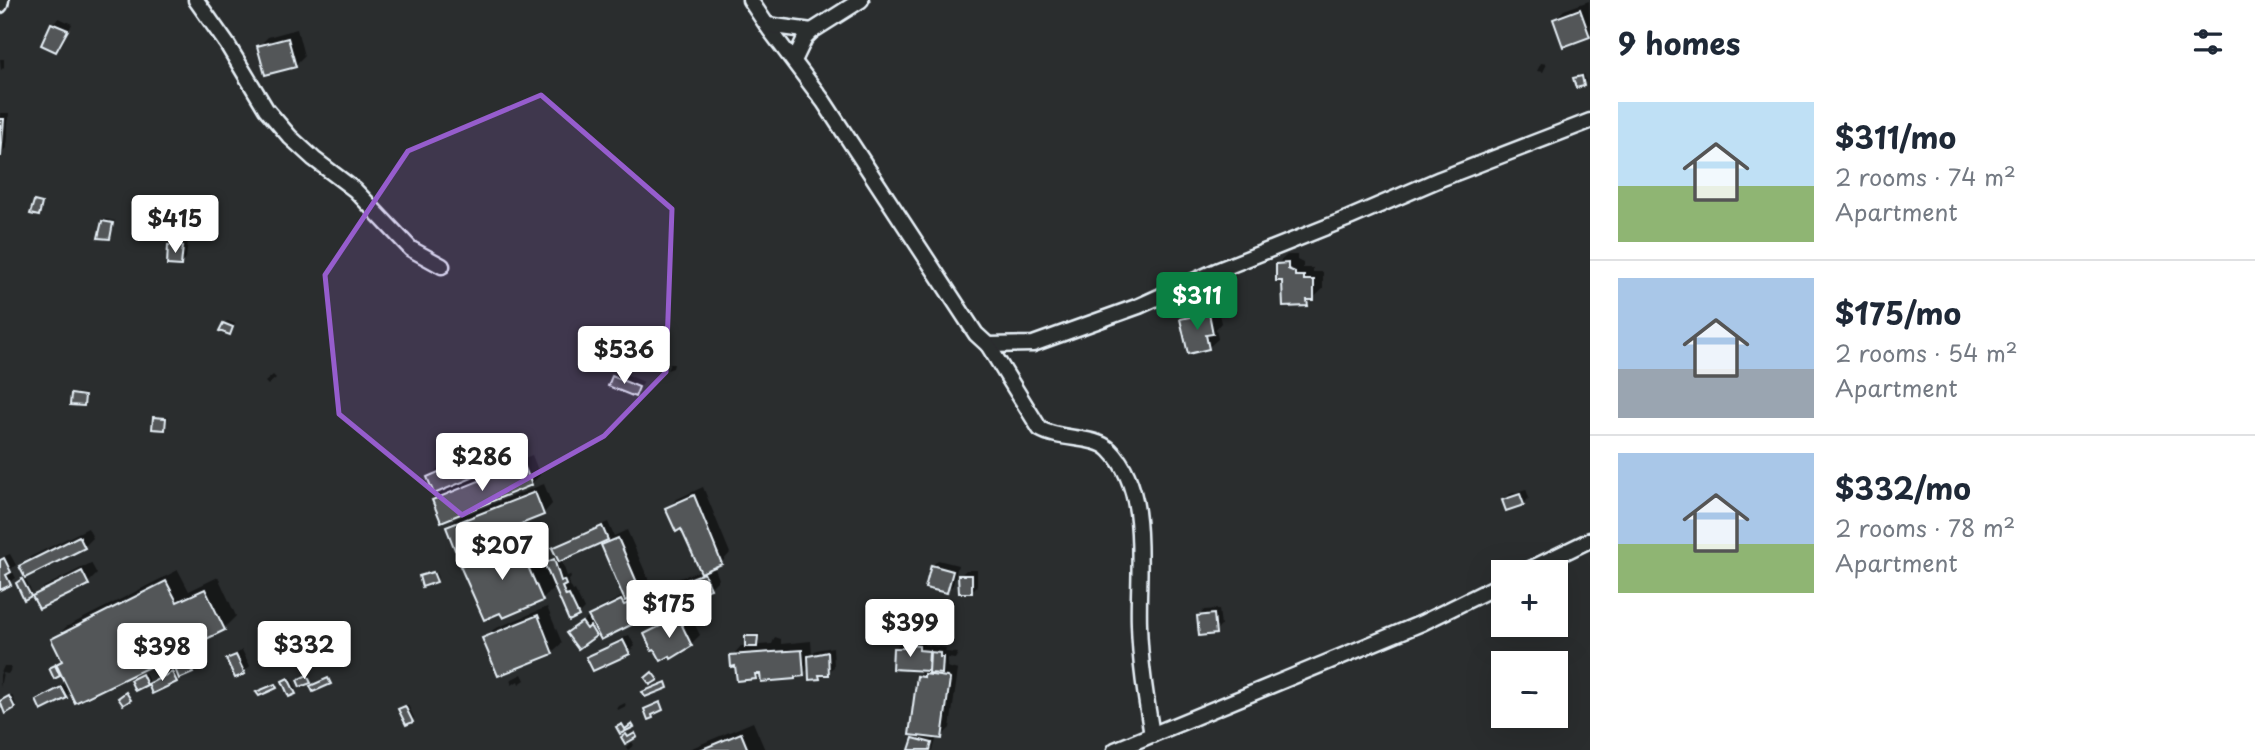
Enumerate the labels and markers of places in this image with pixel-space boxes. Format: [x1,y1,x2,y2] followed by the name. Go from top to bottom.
[134,196,216,255] pin: $415
[1156,272,1238,332] pin: $311
[583,326,665,386] pin: $536
[441,434,523,493] pin: $286
[461,522,543,582] pin: $207
[628,580,710,640] pin: $175
[869,600,951,659] pin: $399
[263,622,345,681] pin: $332
[121,624,203,683] pin: $398

